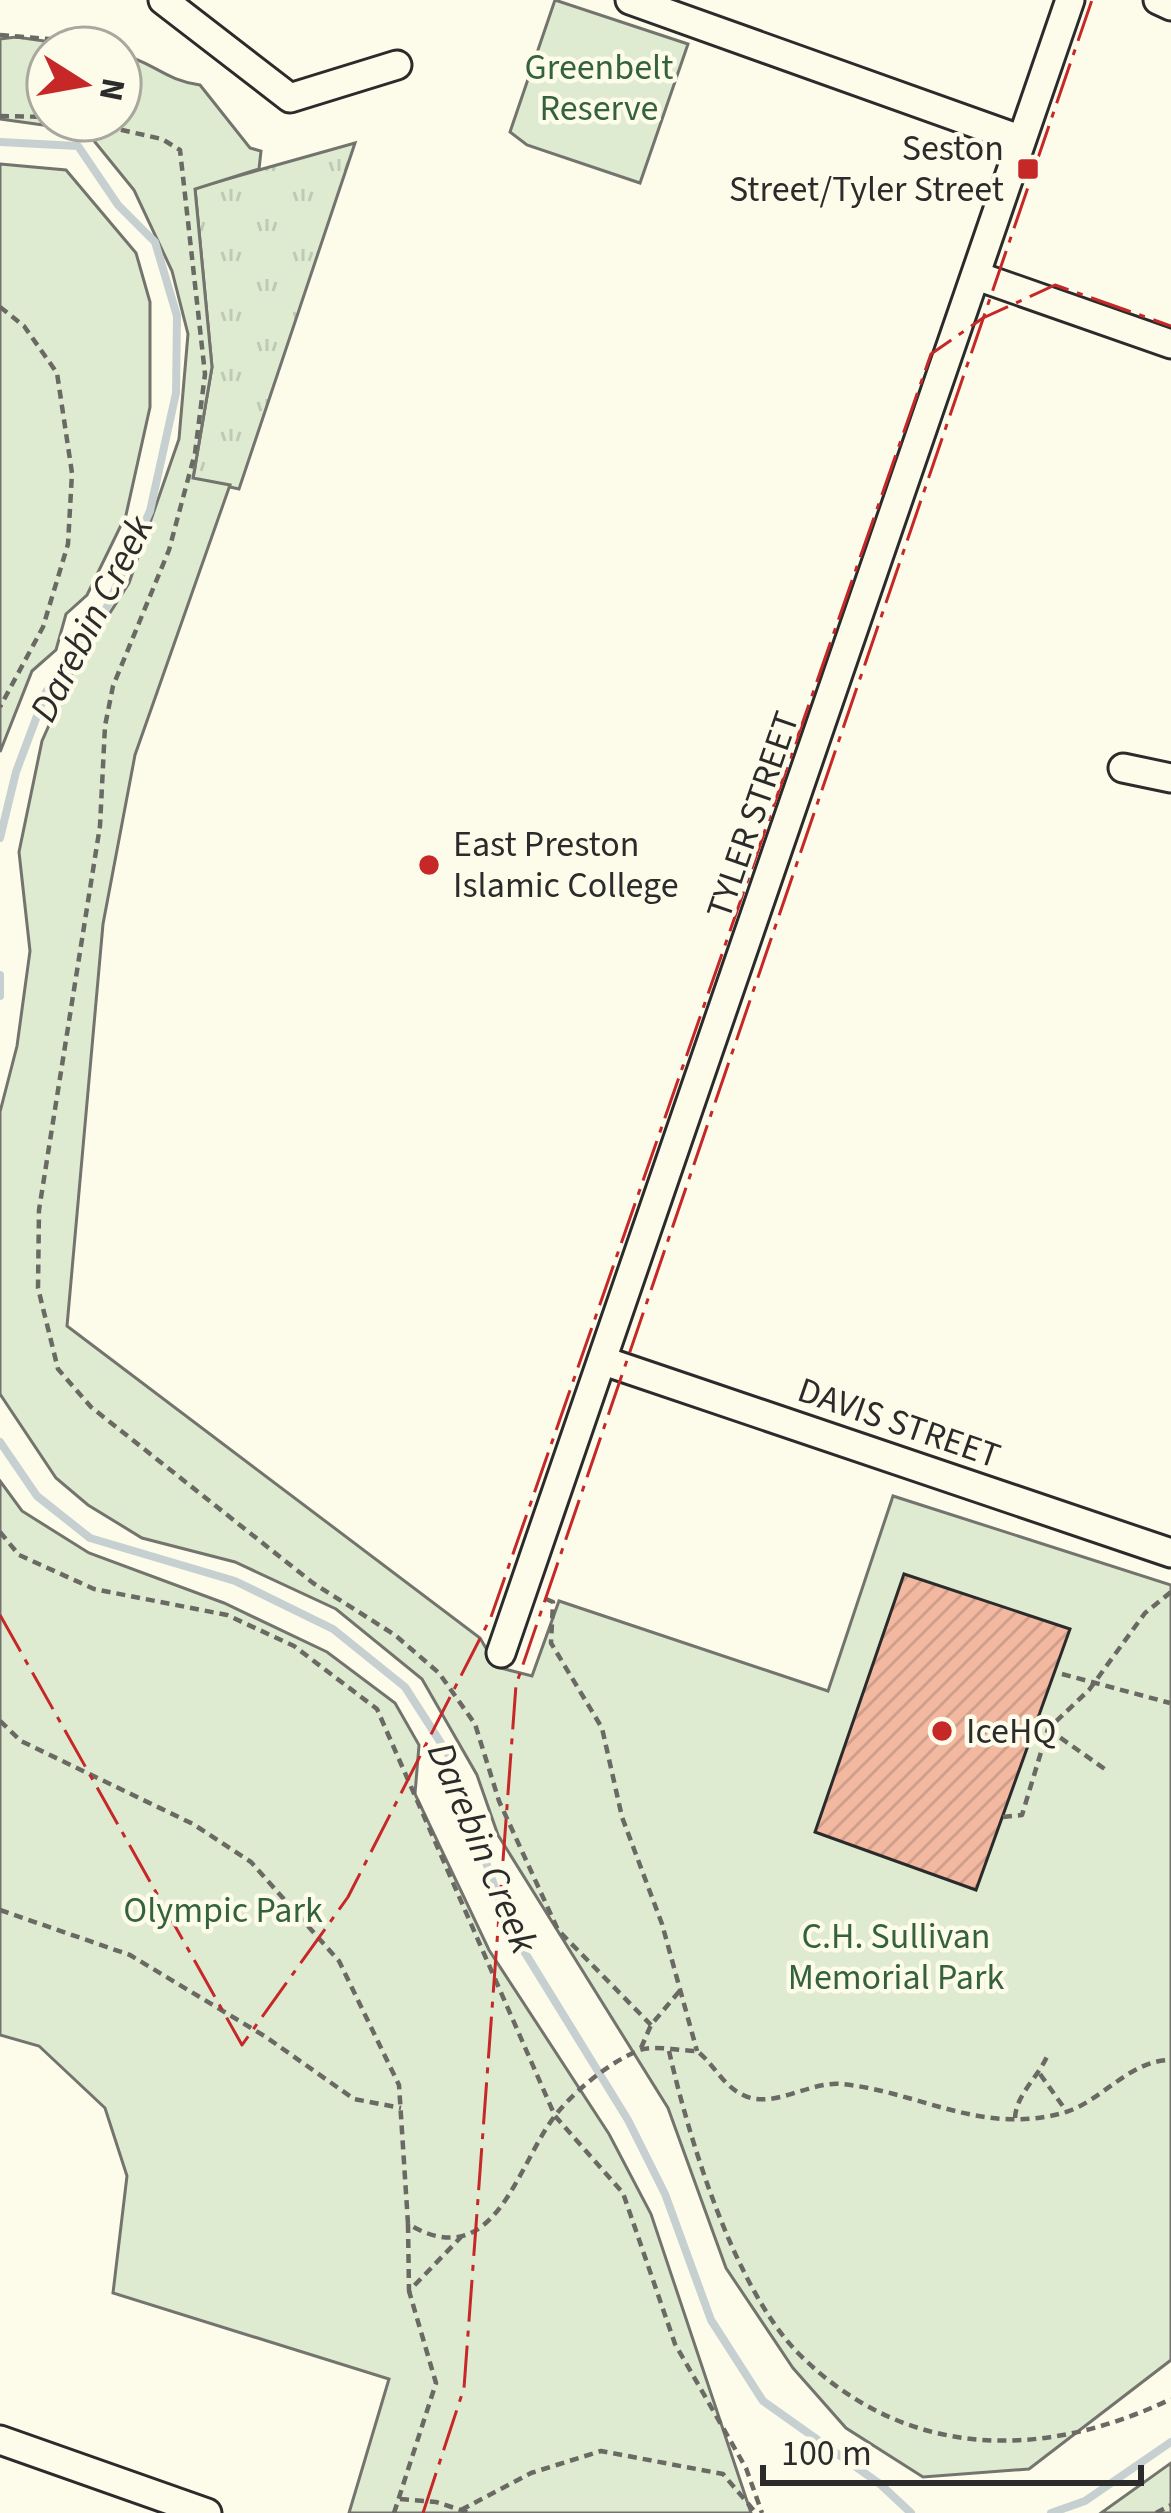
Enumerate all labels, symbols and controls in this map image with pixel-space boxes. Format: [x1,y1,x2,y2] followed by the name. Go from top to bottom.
[24,24,144,144] north arrow
[525,42,673,134] park label: Greenbelt Reserve
[87,74,137,105] text: N
[729,123,1004,215] place label: Seston Street/Tyler Street
[1015,156,1041,182] marker: Seston Street/Tyler Street
[16,505,169,732] water label: Darebin Creek
[694,705,812,925] street label: TYLER STREET
[453,819,679,911] place label: East Preston Islamic College
[416,852,442,878] marker: East Preston Islamic College
[791,1365,1007,1481] street label: DAVIS STREET
[966,1706,1056,1757] place label: IceHQ
[929,1718,955,1744] marker: IceHQ
[412,1734,552,1964] water label: Darebin Creek
[123,1885,323,1936] park label: Olympic Park
[788,1911,1004,2003] park label: C.H. Sullivan Memorial Park
[763,2411,1141,2485] scale bar
[781,2428,872,2479] text: 100 m

